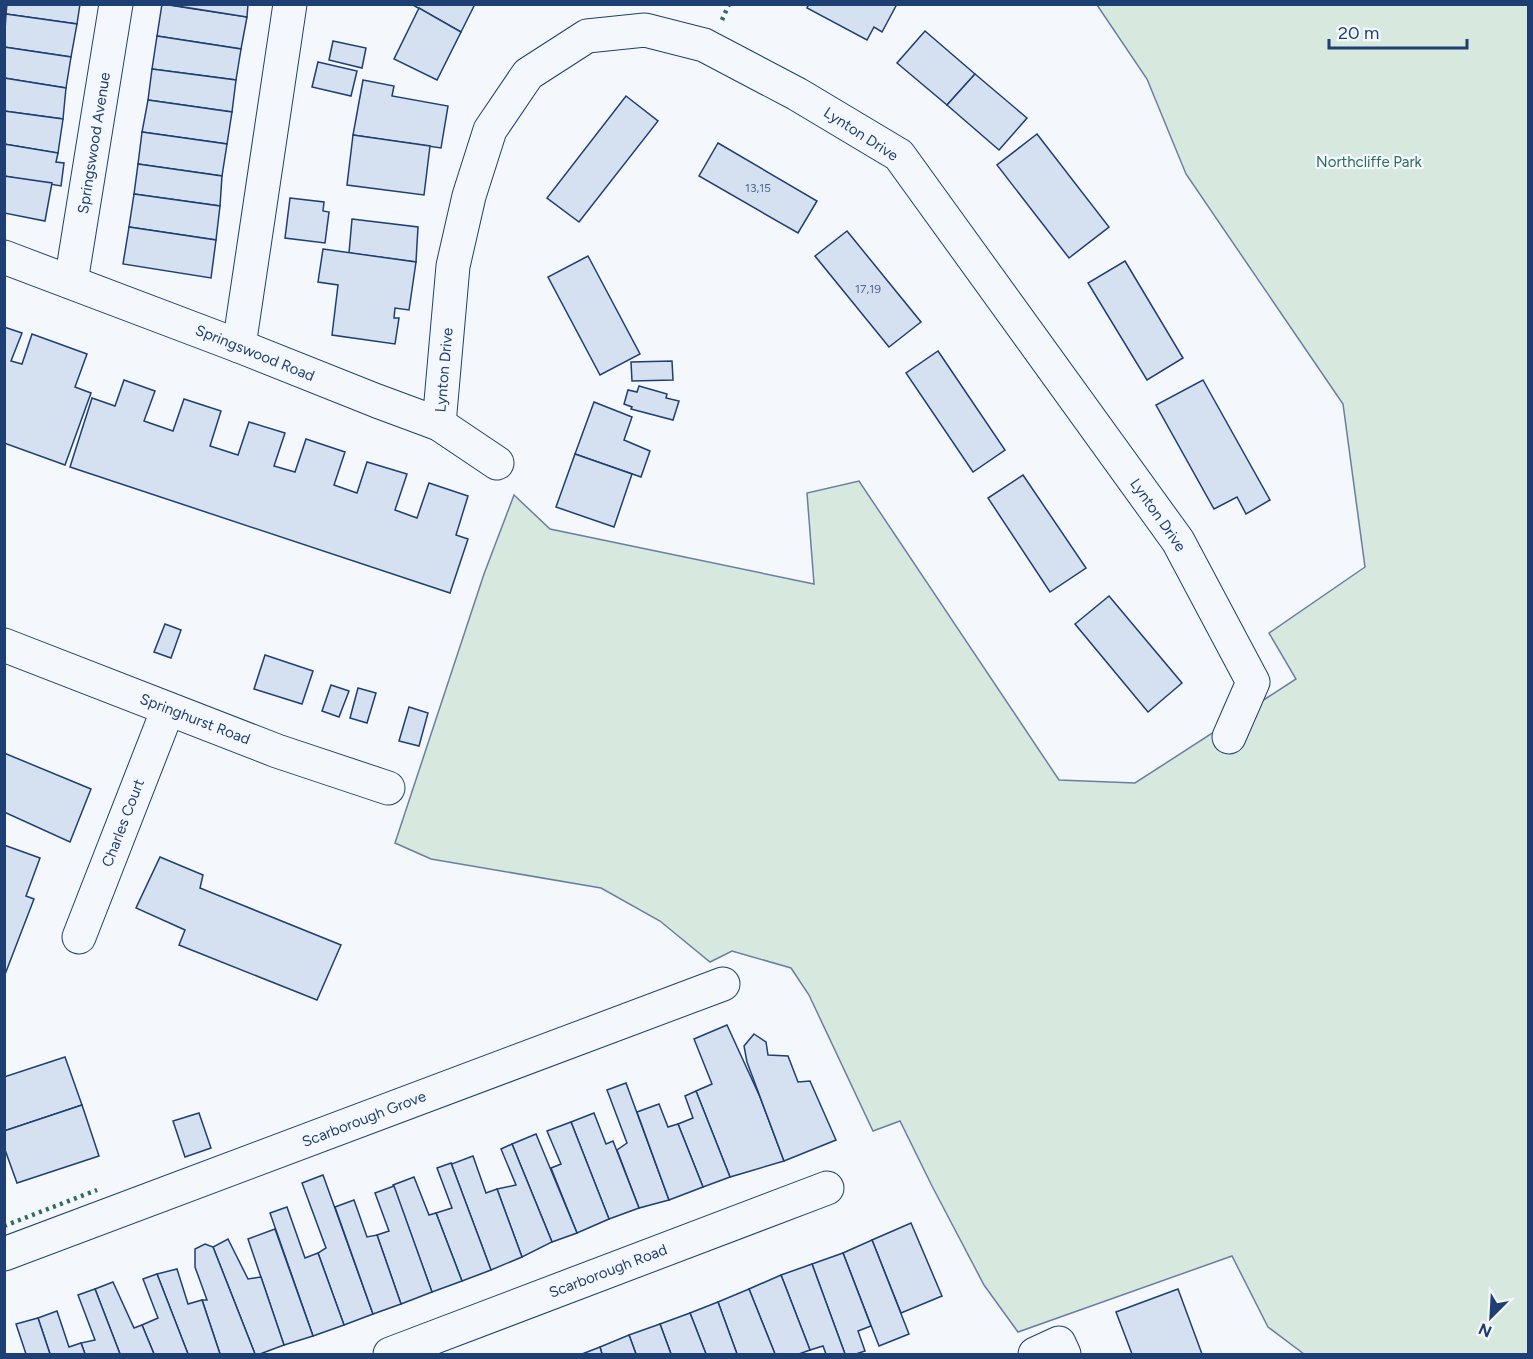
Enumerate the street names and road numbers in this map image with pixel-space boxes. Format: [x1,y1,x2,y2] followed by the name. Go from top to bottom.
[74,71,114,215] street label: Springswood Avenue
[820,103,902,165] street label: Lynton Drive
[193,321,317,385] street label: Springswood Road
[431,327,457,413] street label: Lynton Drive
[1126,475,1190,555] street label: Lynton Drive
[137,690,253,748] street label: Springhurst Road
[98,776,148,870] street label: Charles Court
[299,1087,429,1151] street label: Scarborough Grove
[546,1240,670,1302] street label: Scarborough Road

